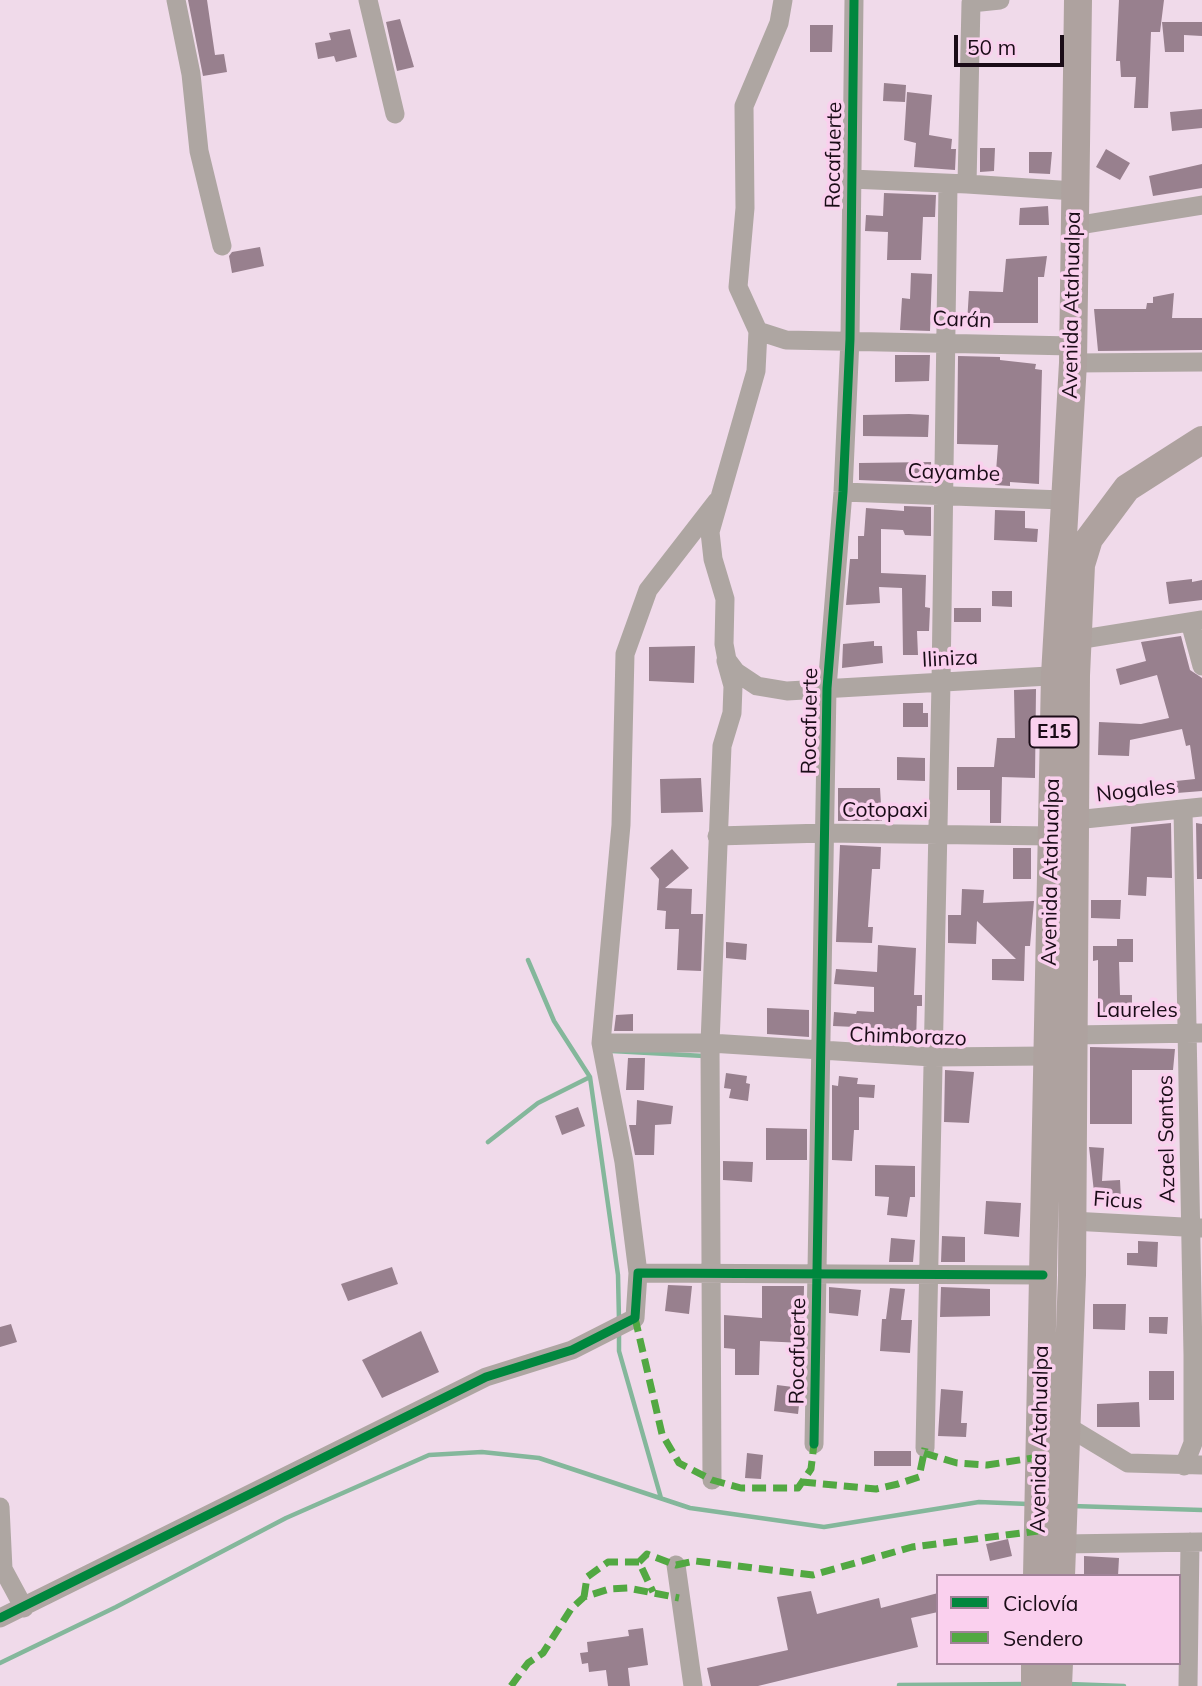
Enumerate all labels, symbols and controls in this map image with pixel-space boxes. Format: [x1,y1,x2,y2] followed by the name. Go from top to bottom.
[957,21,1067,65] scale bar
[967,34,1016,60] text: 50 m
[820,101,848,209] street label: Rocafuerte
[1058,211,1086,399] street label: Avenida Atahualpa
[932,306,992,334] street label: Carán
[907,459,1001,487] street label: Cayambe
[921,645,979,673] street label: Iliniza
[796,667,824,775] street label: Rocafuerte
[1030,716,1078,748] road number: E15
[1095,774,1177,808] street label: Nogales
[1037,778,1065,966] street label: Avenida Atahualpa
[842,798,928,824] street label: Cotopaxi
[1096,998,1178,1024] street label: Laureles
[849,1022,967,1052] street label: Chimborazo
[1153,1075,1181,1203] street label: Azael Santos
[1092,1187,1144,1215] street label: Ficus
[784,1297,812,1405] street label: Rocafuerte
[1026,1345,1054,1533] street label: Avenida Atahualpa
[936,1574,1181,1665] legend
[1003,1590,1078,1616] text: Ciclovía
[1003,1625,1083,1651] text: Sendero

